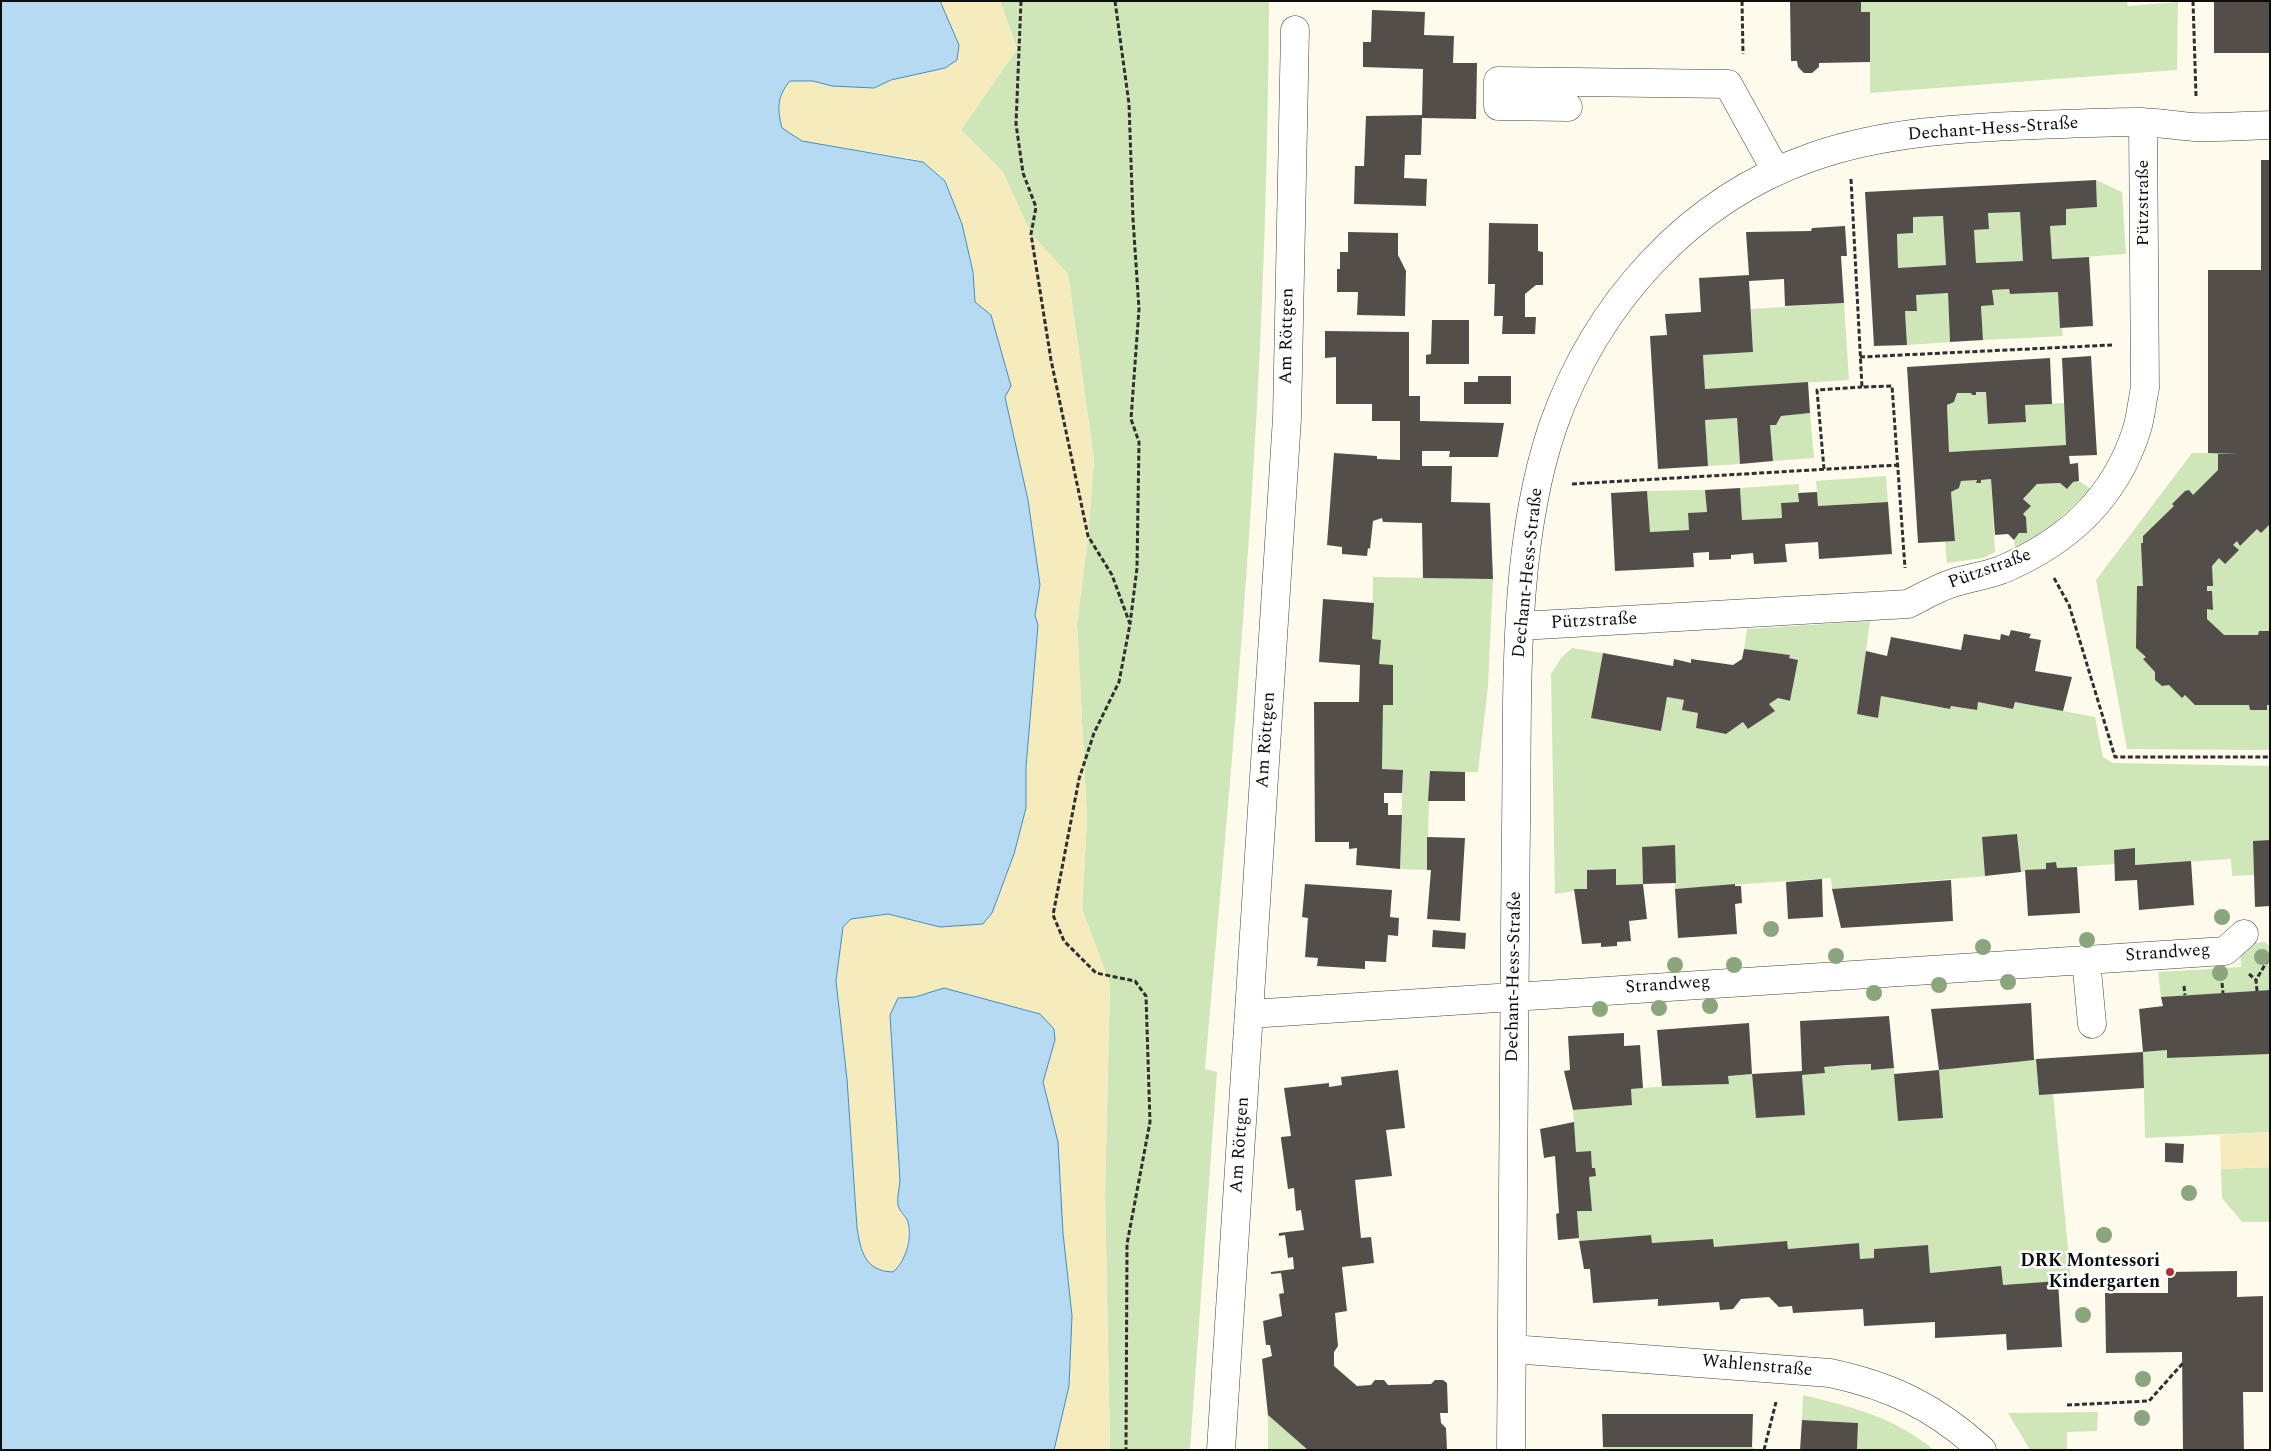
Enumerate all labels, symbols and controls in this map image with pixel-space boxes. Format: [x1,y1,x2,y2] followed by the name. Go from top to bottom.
[1907,113,2079,147] street label: Dechant-Hess-Straße
[2133,160,2155,246] street label: Pützstraße
[1276,287,1300,385] street label: Am Röttgen
[1509,487,1549,659] street label: Dechant-Hess-Straße
[1946,545,2034,595] street label: Pützstraße
[1550,609,1638,635] street label: Pützstraße
[1253,691,1281,789] street label: Am Röttgen
[1503,891,1527,1063] street label: Dechant-Hess-Straße
[2125,940,2211,968] street label: Strandweg
[1625,972,1711,1000] street label: Strandweg
[1227,1096,1255,1194] street label: Am Röttgen
[2020,1251,2160,1294] place label: DRK Montessori Kindergarten
[2164,1266,2176,1278] marker: DRK Montessori Kindergarten
[1701,1351,1813,1383] street label: Wahlenstraße

